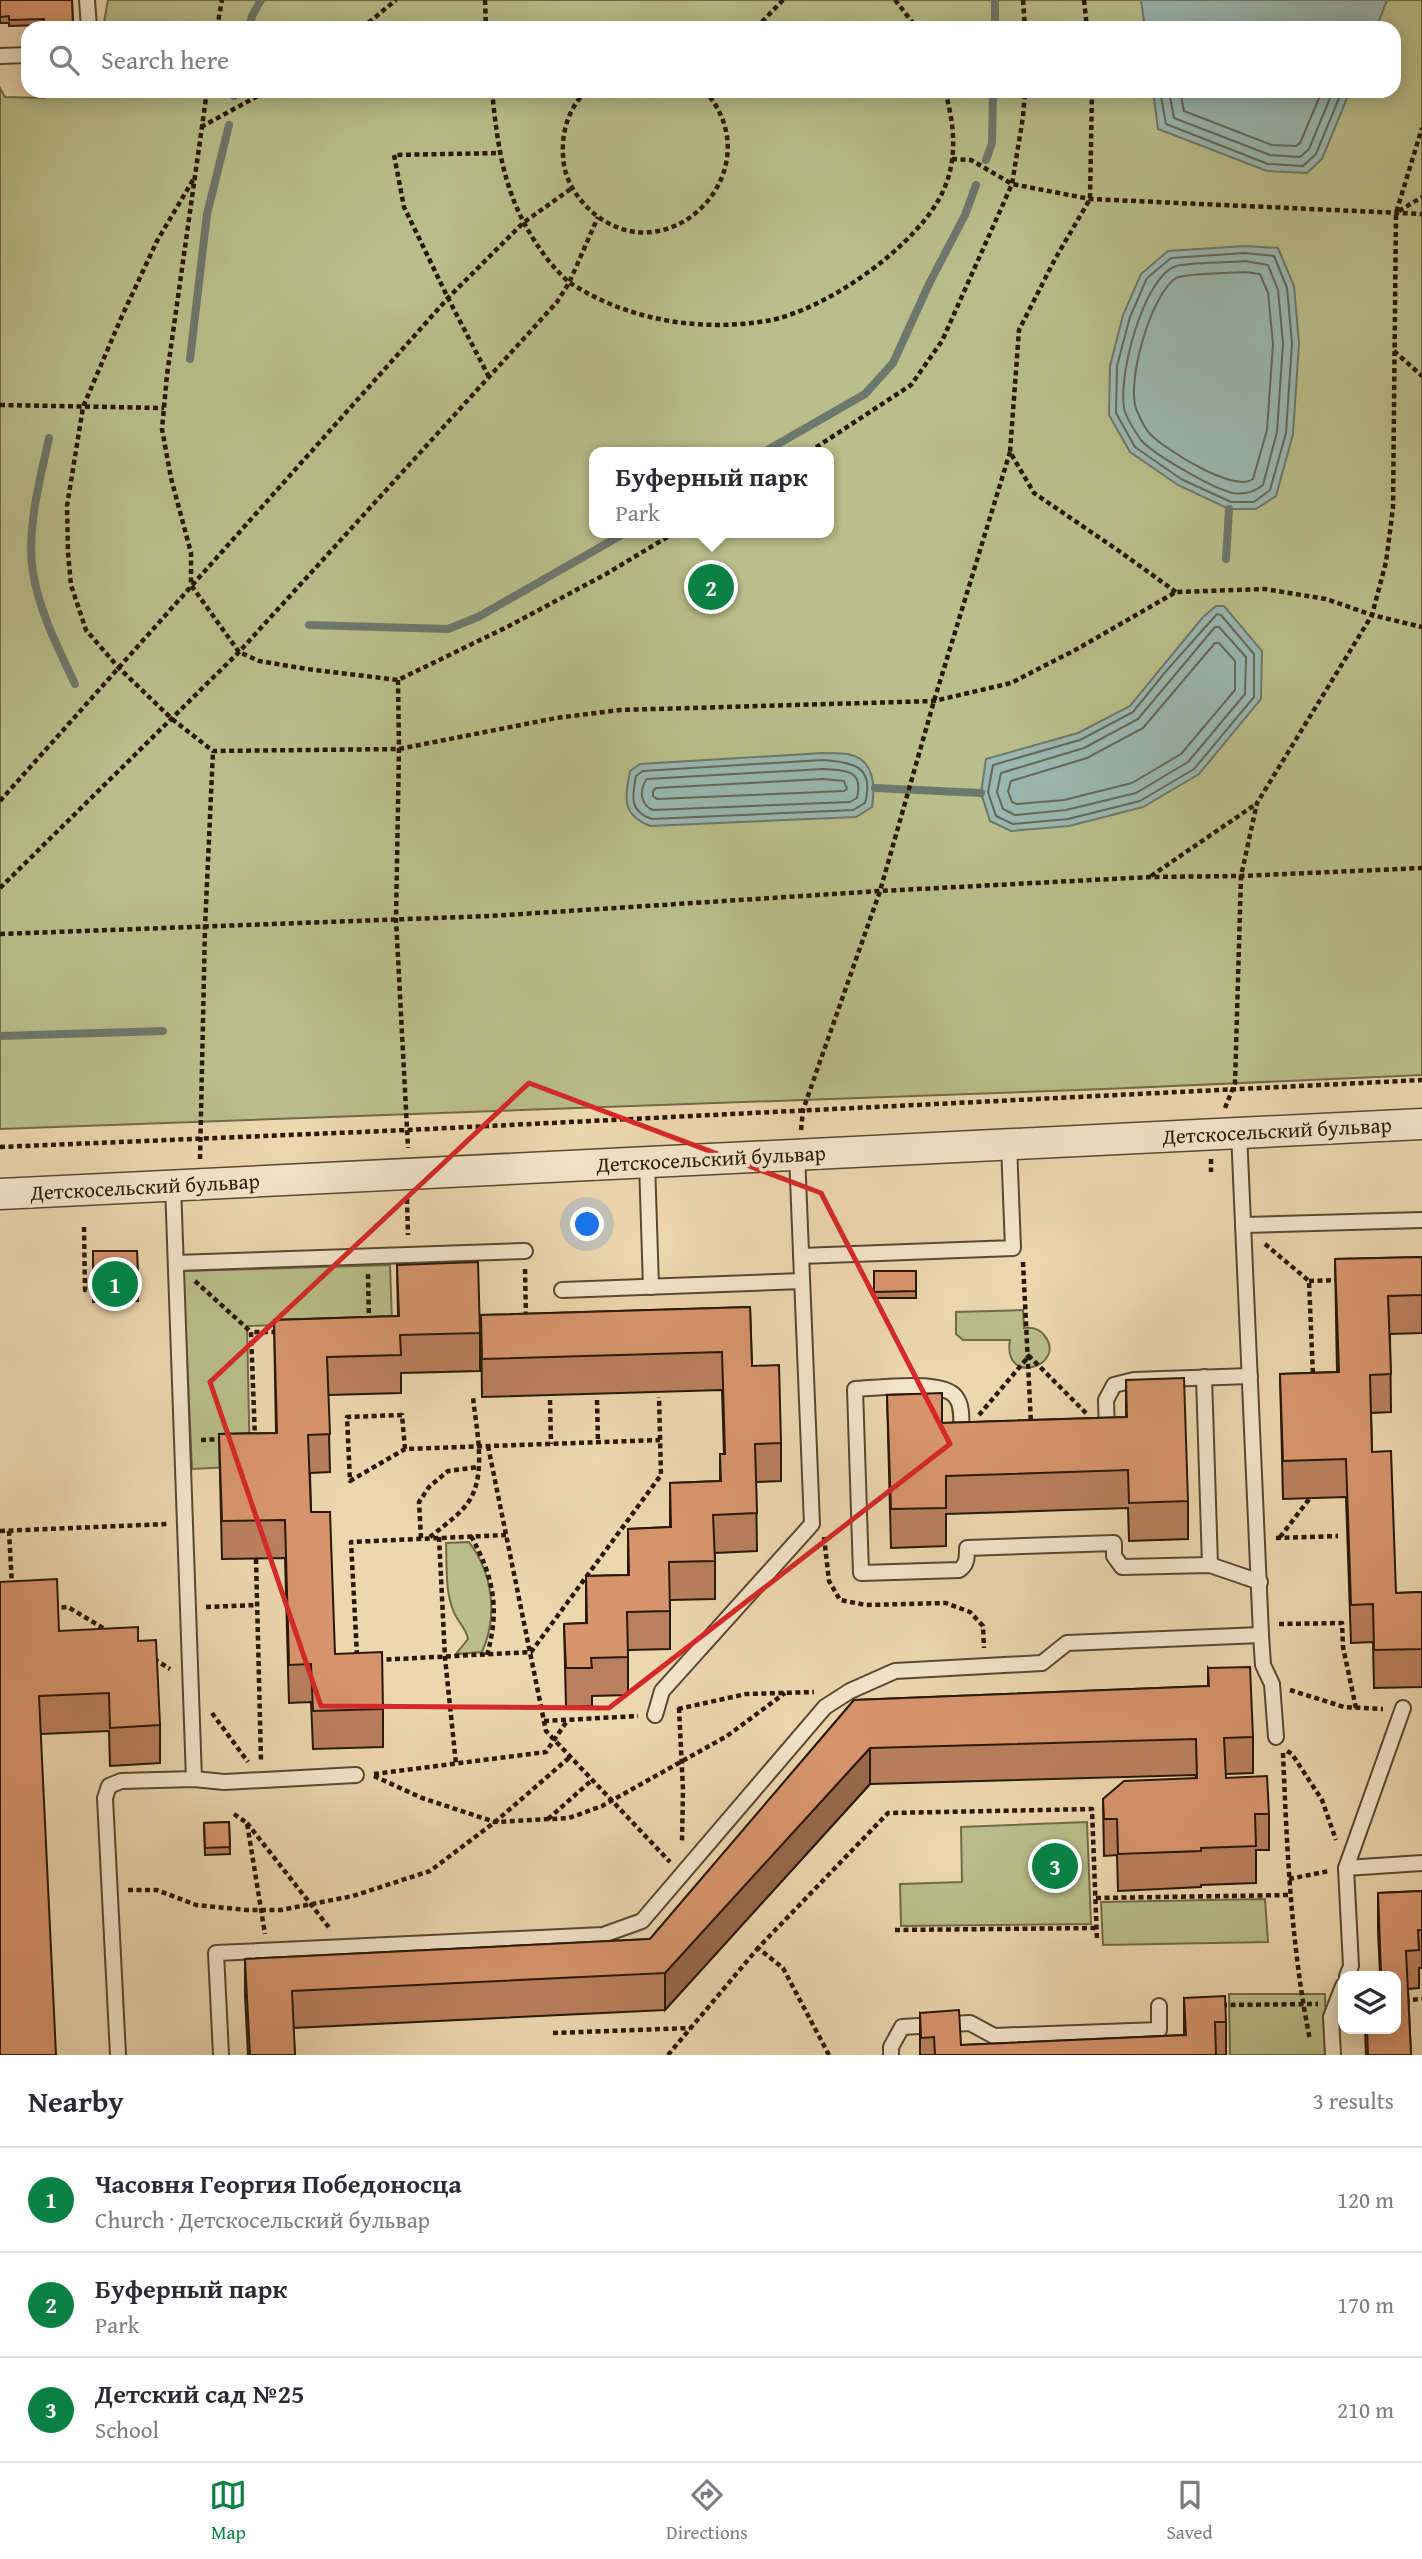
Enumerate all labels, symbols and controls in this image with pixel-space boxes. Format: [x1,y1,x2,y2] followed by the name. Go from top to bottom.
[21,21,1401,98] search box
[101,40,229,79] text: Search here
[45,41,83,79] icon: search
[589,447,834,538] popup
[615,457,808,496] text: Буферный парк
[615,496,660,529] text: Park
[688,561,734,613] pin: 2
[1161,1109,1392,1152] street label: Детскосельский бульвар
[595,1137,826,1180] street label: Детскосельский бульвар
[29,1165,260,1208] street label: Детскосельский бульвар
[570,1207,604,1241] your location
[92,1258,138,1310] pin: 1
[1032,1840,1078,1892] pin: 3
[1338,1971,1401,2034] map controls
[1338,1971,1401,2034] button: layers
[28,2079,124,2123] text: Nearby
[1313,2084,1394,2117] text: 3 results
[95,2164,462,2203] text: Часовня Георгия Победоносца
[45,2183,57,2216] text: 1
[1337,2183,1394,2216] text: 120 m
[95,2203,430,2236] text: Church · Детскосельский бульвар
[95,2269,287,2308] text: Буферный парк
[45,2288,57,2321] text: 2
[1337,2288,1394,2321] text: 170 m
[95,2308,139,2341] text: Park
[95,2374,305,2413] text: Детский сад №25
[45,2393,57,2426] text: 3
[1337,2393,1394,2426] text: 210 m
[95,2413,159,2446] text: School
[209,2476,247,2546] tab: Map
[666,2476,748,2546] tab: Directions
[1167,2476,1213,2546] tab: Saved

